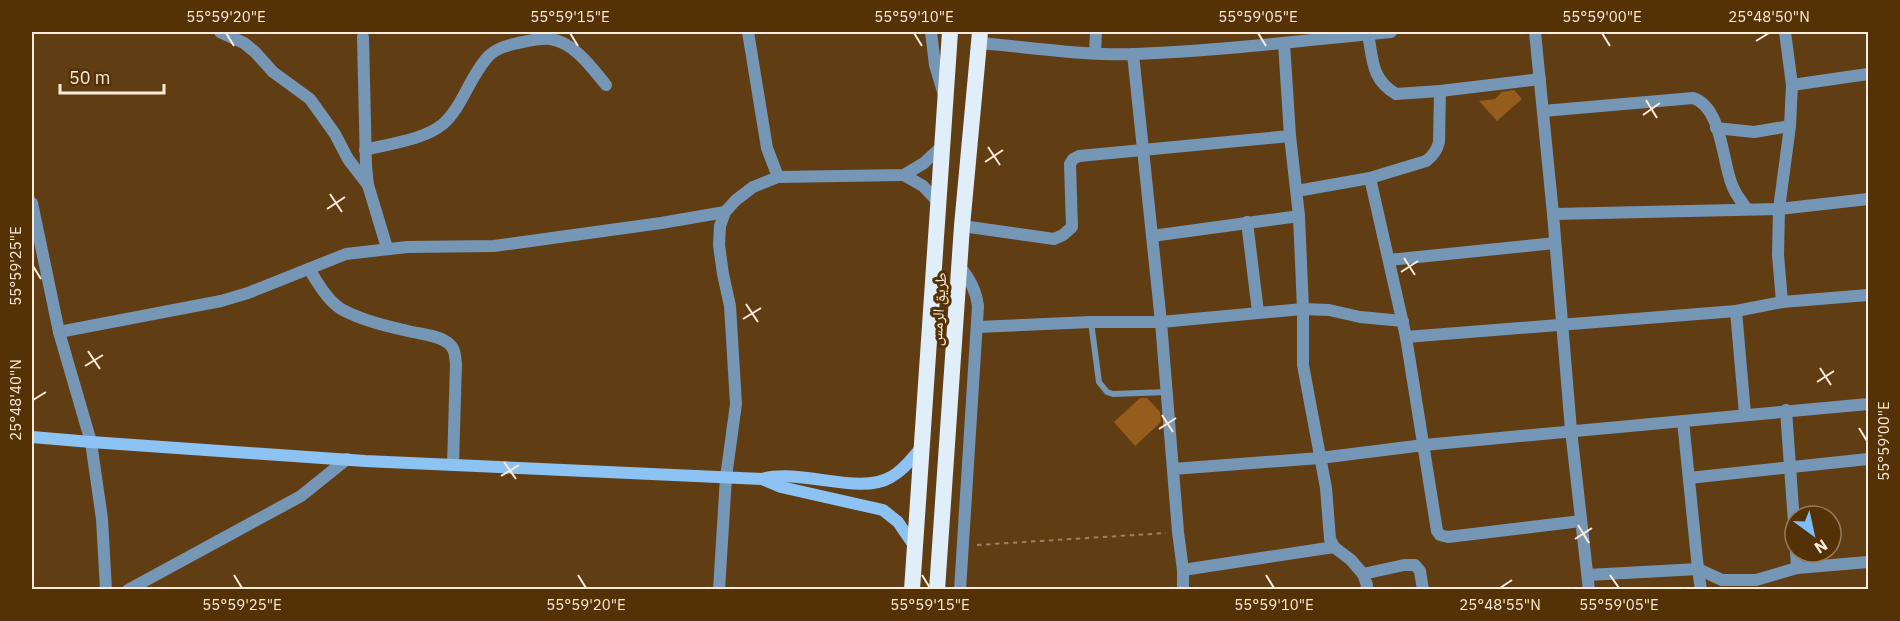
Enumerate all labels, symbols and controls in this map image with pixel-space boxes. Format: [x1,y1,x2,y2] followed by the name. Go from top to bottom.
[186,7,266,26] text: 55°59'20"E
[530,7,610,26] text: 55°59'15"E
[874,7,954,26] text: 55°59'10"E
[1218,7,1298,26] text: 55°59'05"E
[1562,7,1642,26] text: 55°59'00"E
[1728,7,1810,26] text: 25°48'50"N
[60,57,164,95] scale bar
[69,66,111,89] text: 50 m
[6,226,25,306] text: 55°59'25"E
[925,271,952,347] street label: طريق الرمس
[6,359,25,441] text: 25°48'40"N
[1874,401,1893,481] text: 55°59'00"E
[1783,504,1843,564] north arrow
[1811,535,1831,558] text: N
[202,595,282,614] text: 55°59'25"E
[546,595,626,614] text: 55°59'20"E
[890,595,970,614] text: 55°59'15"E
[1234,595,1314,614] text: 55°59'10"E
[1459,595,1541,614] text: 25°48'55"N
[1579,595,1659,614] text: 55°59'05"E

